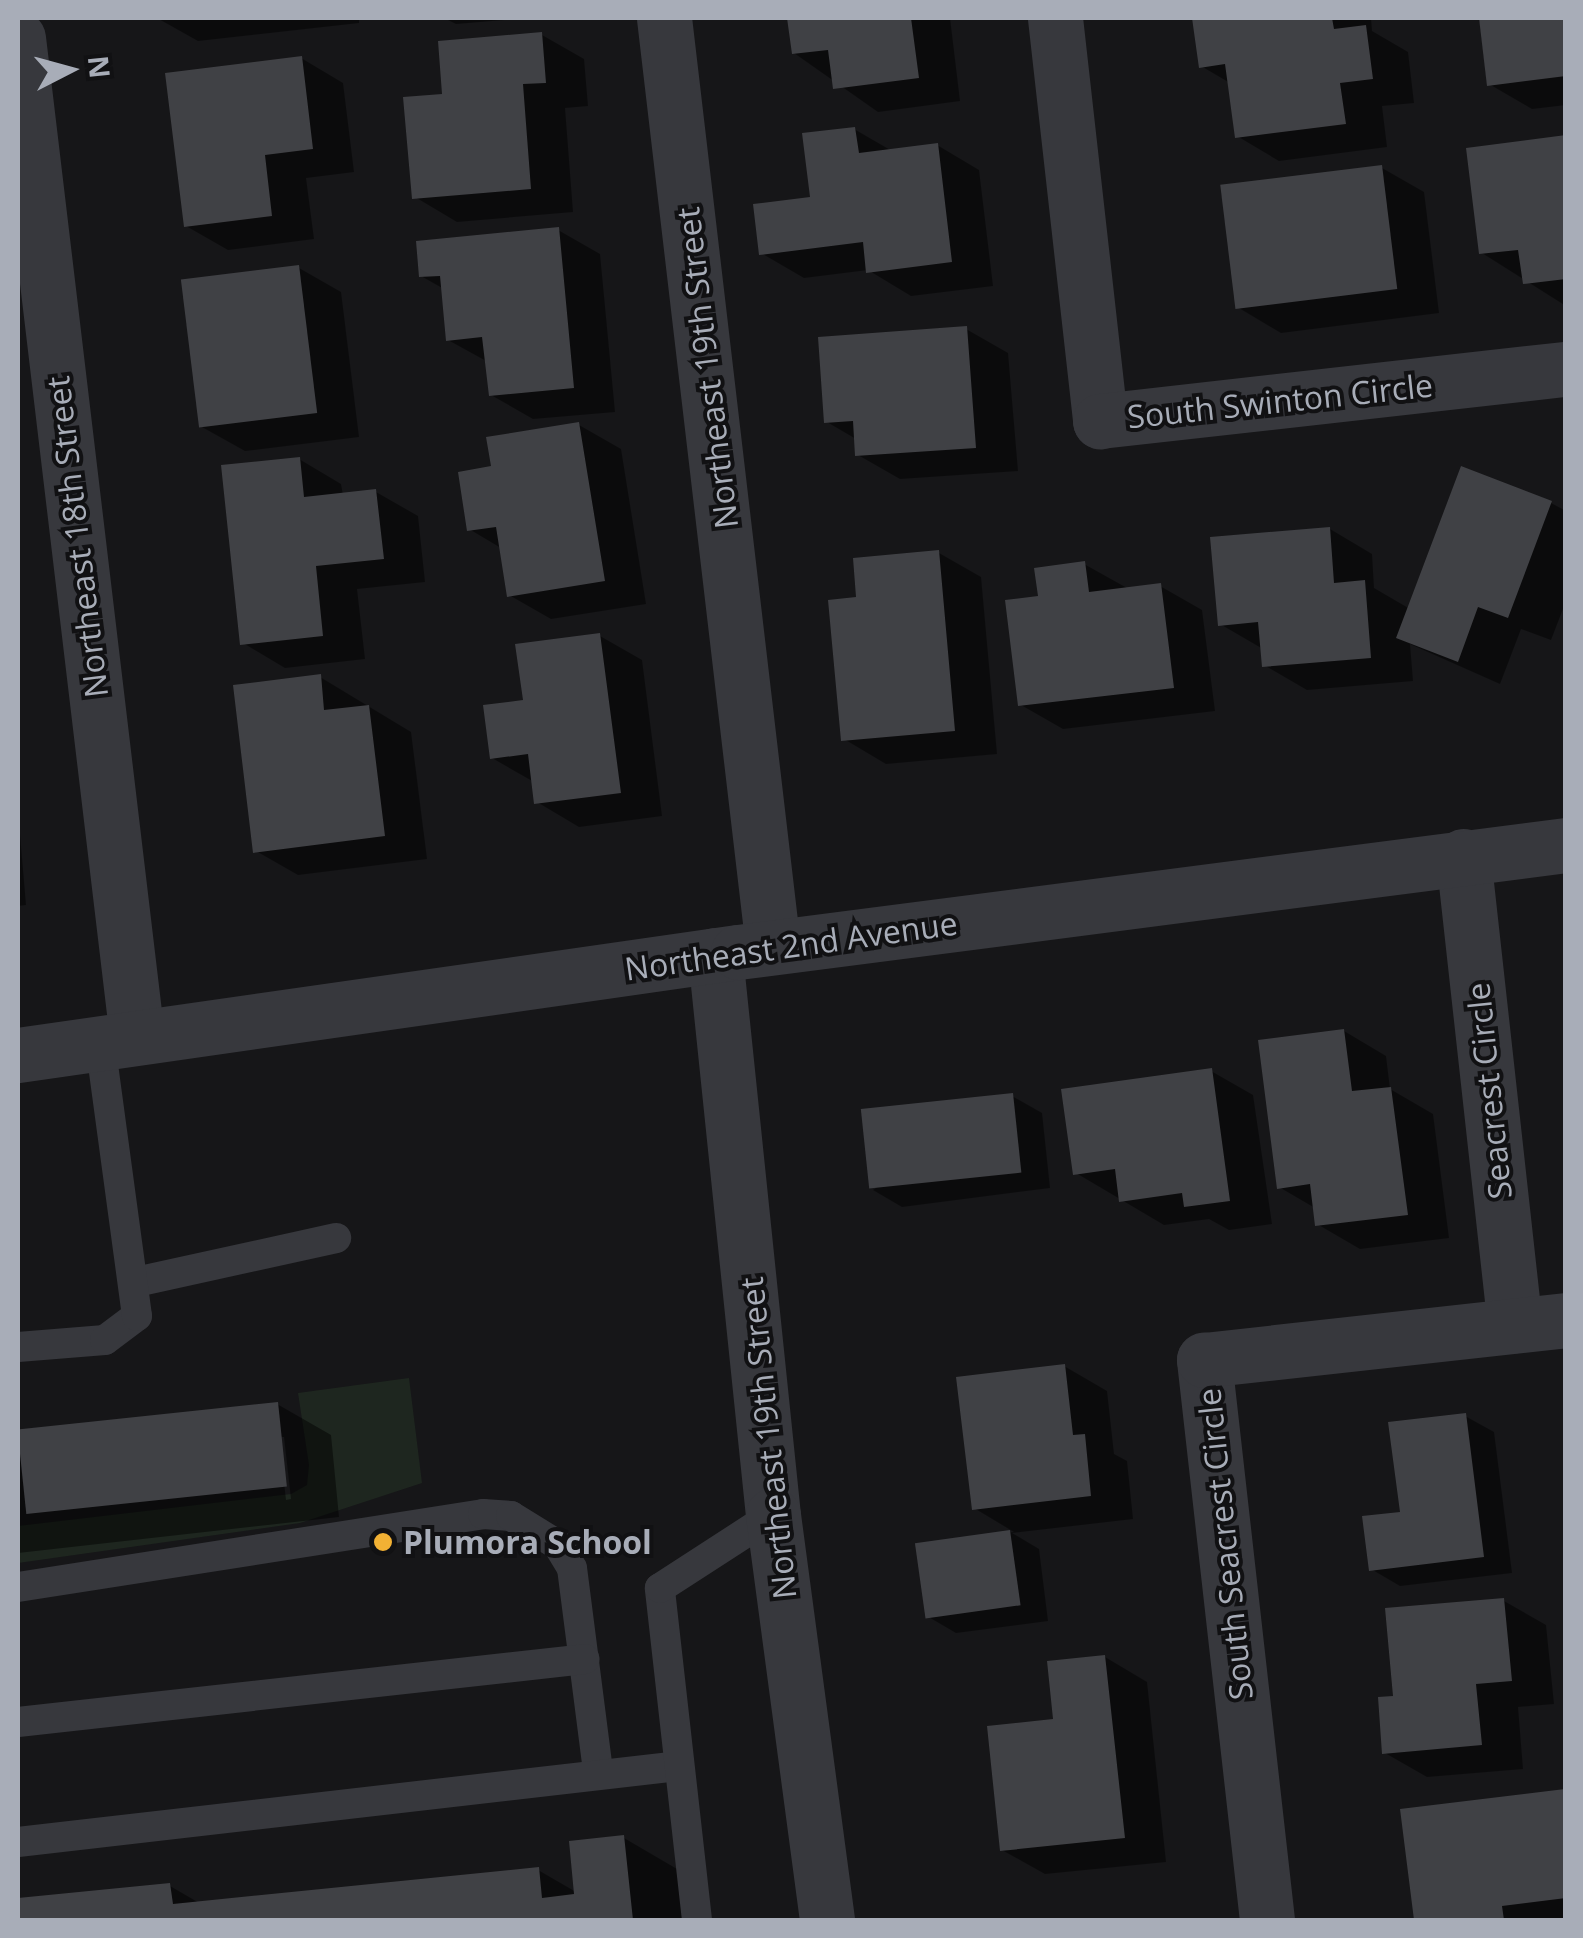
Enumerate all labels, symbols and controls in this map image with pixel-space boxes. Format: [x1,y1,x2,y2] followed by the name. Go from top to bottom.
[20,20,120,120] north arrow
[80,54,120,80] text: N
[668,205,746,531] street label: Northeast 19th Street
[1125,366,1435,436] street label: South Swinton Circle
[38,374,116,700] street label: Northeast 18th Street
[622,904,960,988] street label: Northeast 2nd Avenue
[1459,981,1519,1201] street label: Seacrest Circle
[732,1275,804,1601] street label: Northeast 19th Street
[1190,1386,1260,1702] street label: South Seacrest Circle
[403,1523,652,1561] place label: Plumora School
[372,1531,394,1553] marker: Plumora School

